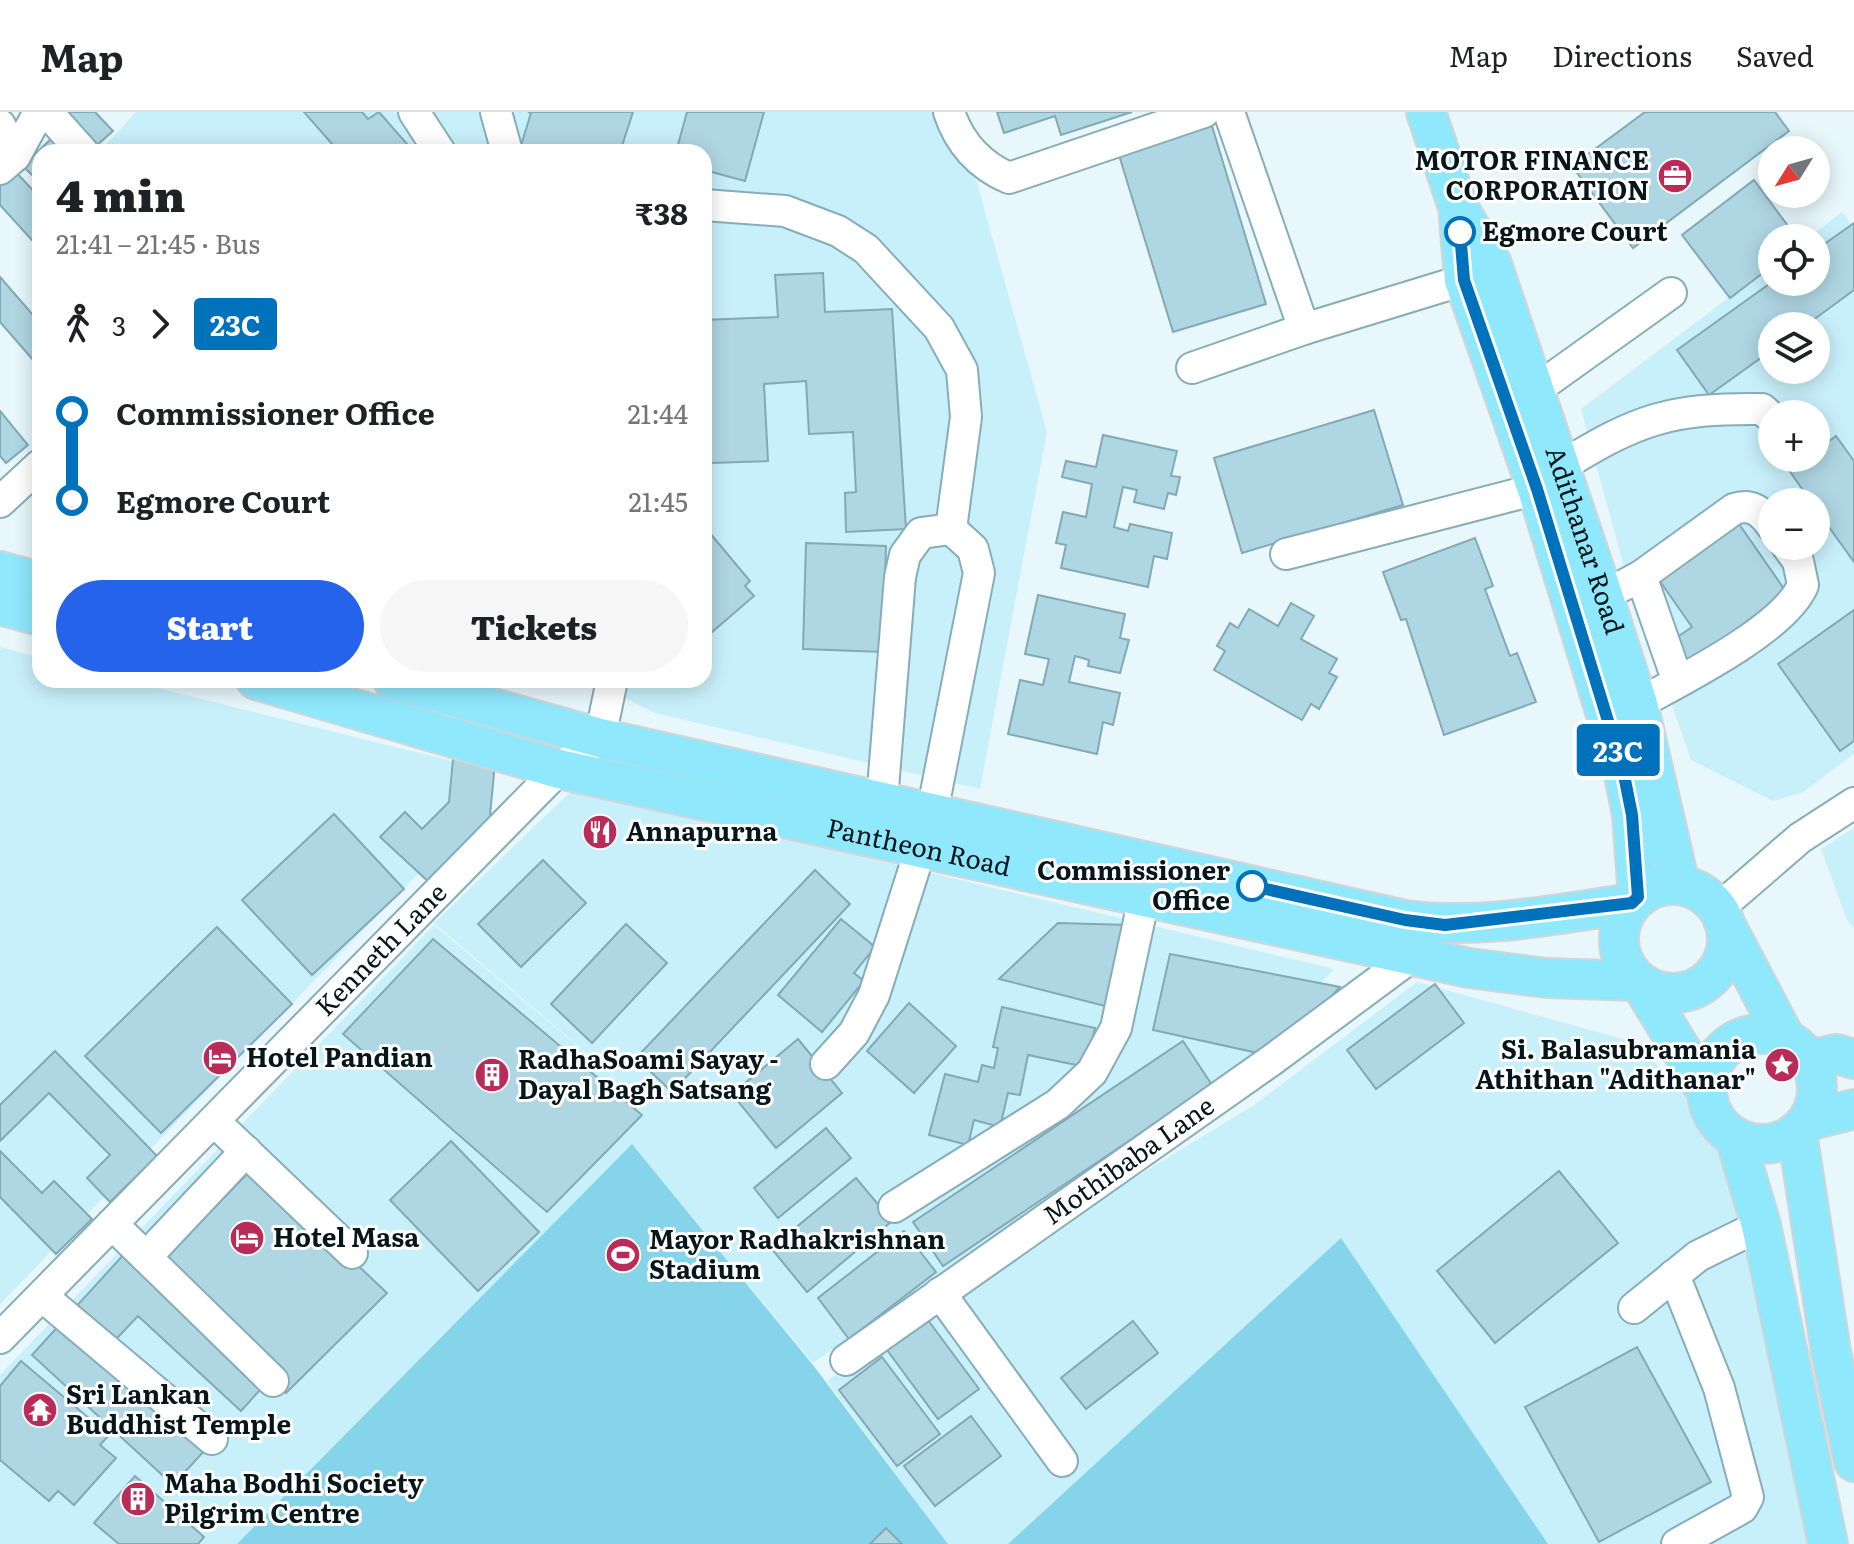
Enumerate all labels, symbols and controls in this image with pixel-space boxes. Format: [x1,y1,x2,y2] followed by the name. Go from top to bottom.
[40,27,124,84] text: Map
[1449,34,1508,76] text: Map
[1552,34,1692,76] text: Directions
[1736,34,1814,76] text: Saved
[1758,136,1830,208] north arrow
[1758,136,1830,560] map controls
[1415,139,1649,208] place label: MOTOR FINANCE CORPORATION
[1656,157,1694,195] office icon: MOTOR FINANCE CORPORATION
[56,160,186,226] text: 4 min
[635,190,688,234] text: ₹38
[1482,210,1668,249] place label: Egmore Court
[1445,217,1475,247] marker: Egmore Court
[56,223,260,262] text: 21:41 – 21:45 · Bus
[1758,224,1830,296] button: locate
[56,302,100,346] icon: walk
[138,302,182,346] icon: forward
[210,303,261,345] text: 23C
[112,305,126,344] text: 3
[1758,312,1830,384] button: layers
[116,390,435,434] text: Commissioner Office
[627,393,688,432] text: 21:44
[1758,400,1830,472] button: +
[1537,440,1636,639] street label: Adithanar Road
[116,478,330,522] text: Egmore Court
[629,481,688,520] text: 21:45
[1758,488,1830,560] button: −
[56,580,364,672] button: Start
[380,580,688,672] button: Tickets
[1572,724,1664,776] line badge: 23C
[1593,729,1643,771] text: 23C
[824,806,1015,884] street label: Pantheon Road
[626,810,778,849] place label: Annapurna
[581,813,619,851] restaurant icon: Annapurna
[1037,849,1230,918] place label: Commissioner Office
[1237,871,1267,901] marker: Commissioner Office
[305,873,454,1024] street label: Kenneth Lane
[1475,1028,1756,1097] place label: Si. Balasubramania Athithan "Adithanar"
[246,1036,433,1075] place label: Hotel Pandian
[518,1038,778,1107] place label: RadhaSoami Sayay - Dayal Bagh Satsang
[201,1039,239,1077] hotel icon: Hotel Pandian
[1763,1046,1801,1084] place icon: Si. Balasubramania Athithan "Adithanar"
[473,1056,511,1094] building icon: RadhaSoami Sayay - Dayal Bagh Satsang
[1034,1085,1221,1233] street label: Mothibaba Lane
[273,1216,419,1255] place label: Hotel Masa
[649,1218,945,1287] place label: Mayor Radhakrishnan Stadium
[228,1219,266,1257] hotel icon: Hotel Masa
[604,1236,642,1274] sports icon: Mayor Radhakrishnan Stadium
[66,1373,291,1442] place label: Sri Lankan Buddhist Temple
[21,1391,59,1429] temple icon: Sri Lankan Buddhist Temple
[164,1462,424,1531] place label: Maha Bodhi Society Pilgrim Centre
[119,1480,157,1518] building icon: Maha Bodhi Society Pilgrim Centre

